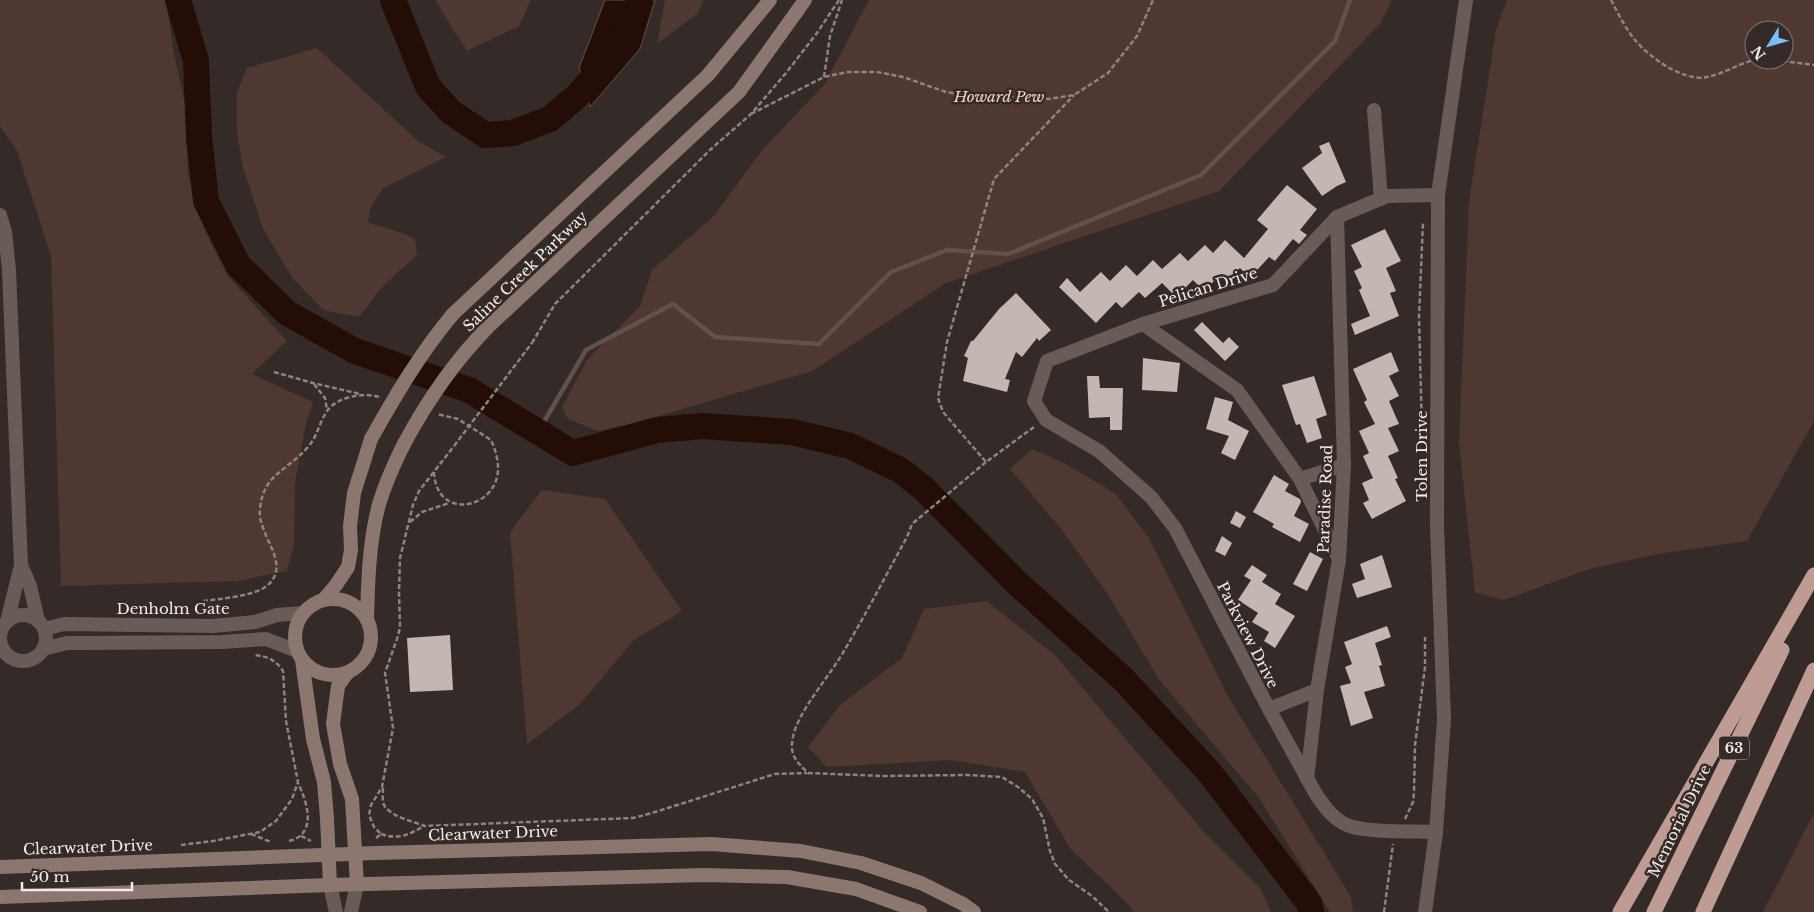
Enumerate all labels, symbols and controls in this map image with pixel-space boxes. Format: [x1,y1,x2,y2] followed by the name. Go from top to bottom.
[1744,20,1794,70] north arrow
[1747,42,1770,63] text: N
[953,87,1045,106] park label: Howard Pew
[459,206,592,335] street label: Saline Creek Parkway
[1156,263,1260,311] street label: Pelican Drive
[1412,410,1431,502] street label: Tolen Drive
[1314,444,1336,554] street label: Paradise Road
[1213,579,1283,691] street label: Parkview Drive
[116,599,230,618] street label: Denholm Gate
[1719,736,1749,760] road number: 63
[1643,762,1715,880] street label: Memorial Drive
[428,821,558,845] street label: Clearwater Drive
[23,835,153,859] street label: Clearwater Drive
[22,860,132,892] scale bar
[30,867,70,886] text: 50 m

